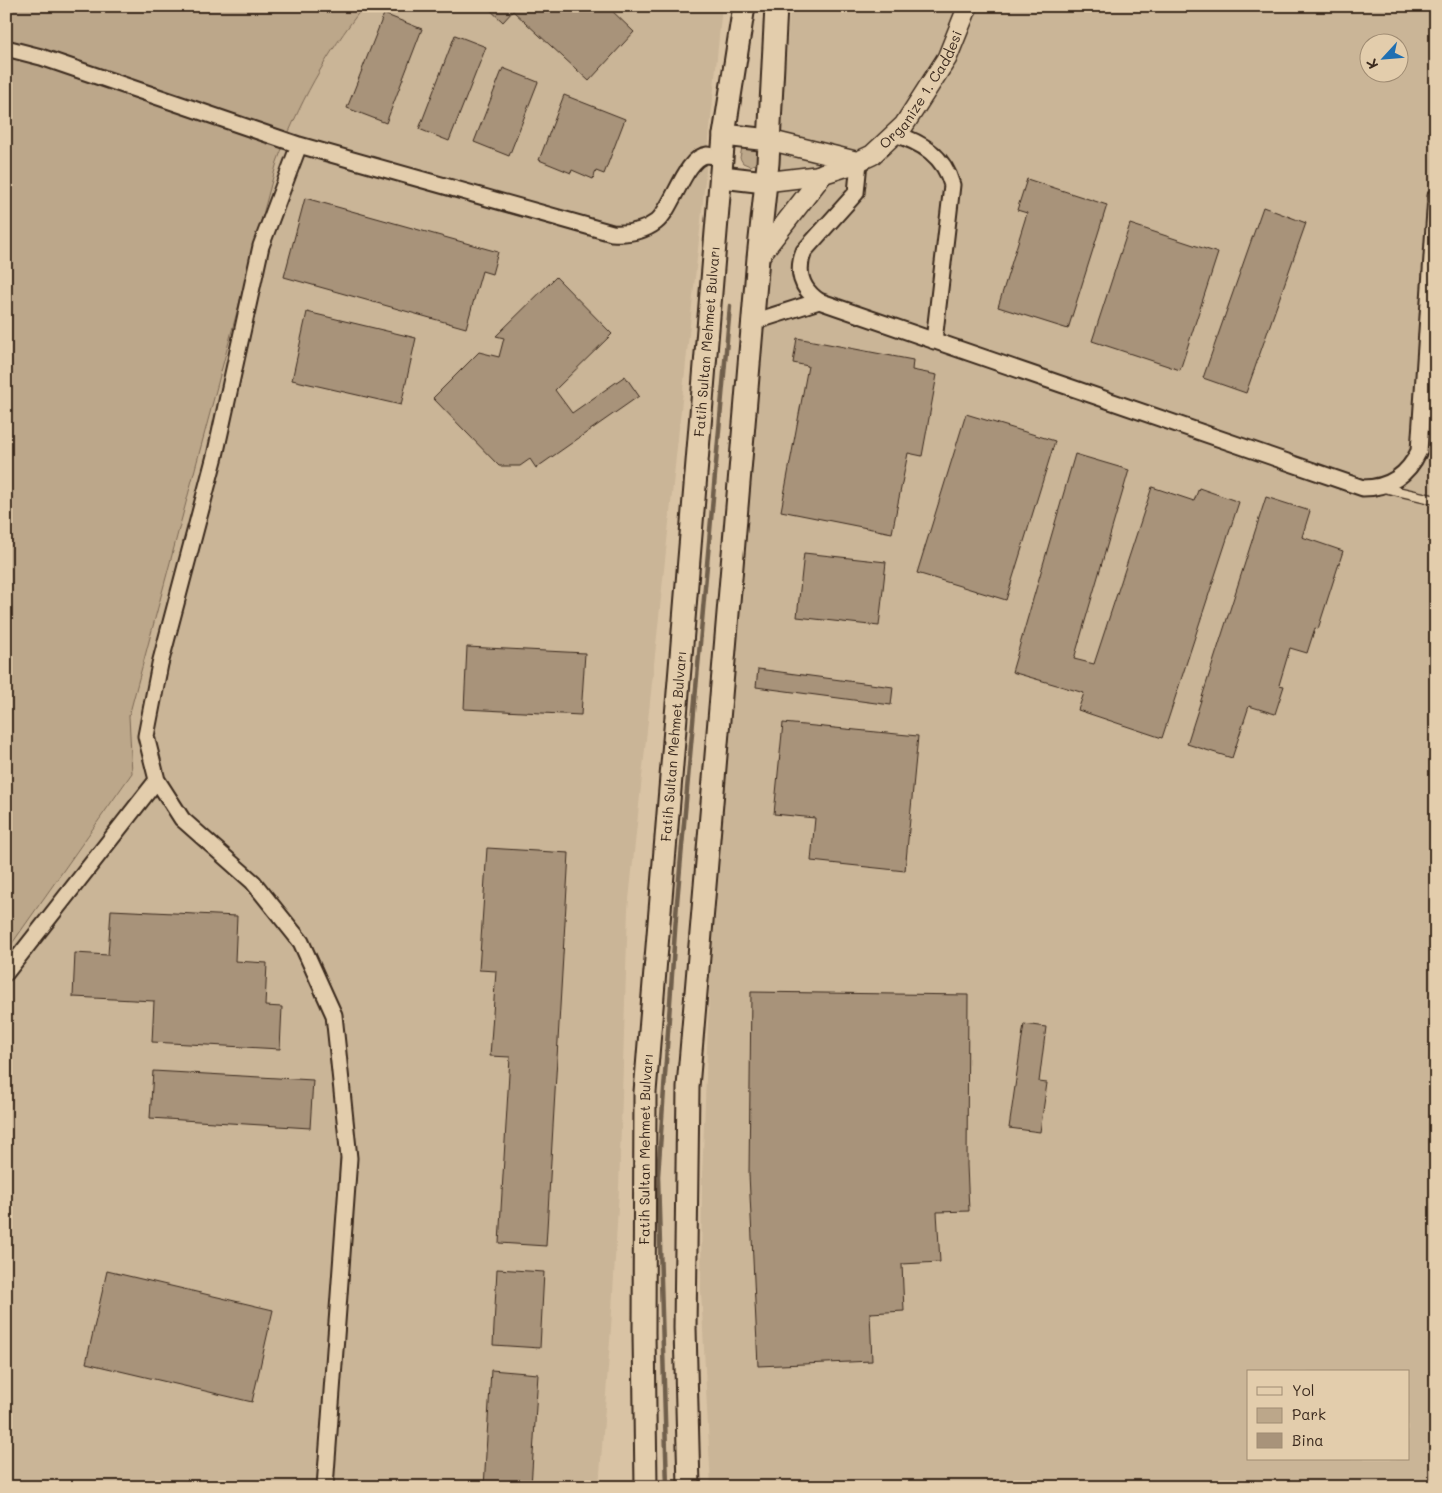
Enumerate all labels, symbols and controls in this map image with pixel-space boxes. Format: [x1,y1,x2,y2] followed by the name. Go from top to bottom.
[875,28,966,153] street label: Organize 1. Caddesi
[1360,32,1410,82] north arrow
[1361,56,1382,72] text: K
[689,245,724,438] street label: Fatih Sultan Mehmet Bulvarı
[656,650,690,842] street label: Fatih Sultan Mehmet Bulvarı
[634,1053,657,1245] street label: Fatih Sultan Mehmet Bulvarı
[1247,1370,1410,1460] legend
[1292,1380,1315,1400] text: Yol
[1292,1404,1326,1424] text: Park
[1292,1430,1324,1450] text: Bina

